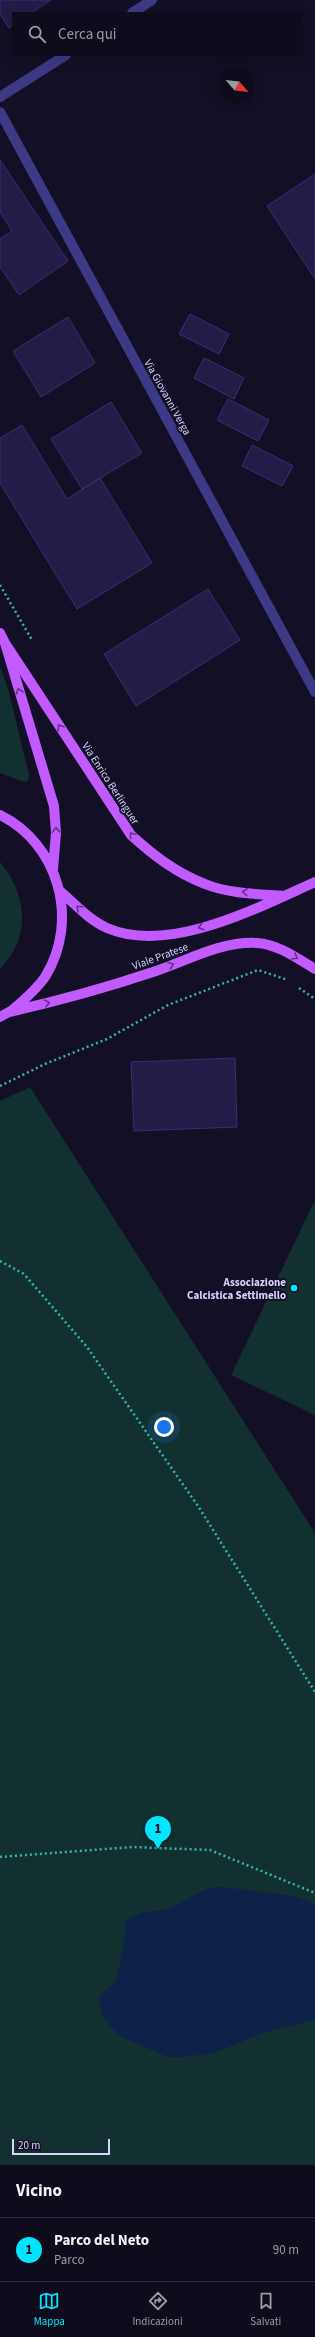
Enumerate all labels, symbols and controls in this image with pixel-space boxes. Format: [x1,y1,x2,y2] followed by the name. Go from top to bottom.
[12,12,303,56] search box
[26,23,48,45] icon: search
[58,24,117,45] text: Cerca qui
[219,68,255,104] north arrow
[141,357,195,438] street label: Via Giovanni Verga
[15,688,24,695] one-way arrow
[57,724,65,731] one-way arrow
[78,739,143,828] street label: Via Enrico Berlinguer
[51,827,60,833] one-way arrow
[130,833,137,840] one-way arrow
[242,888,248,897] one-way arrow
[76,905,84,913] one-way arrow
[198,922,205,931] one-way arrow
[130,939,191,974] street label: Viale Pratese
[291,953,298,960] one-way arrow
[168,962,175,970] one-way arrow
[44,1000,50,1008] one-way arrow
[187,1275,286,1303] place label: Associazione Calcistica Settimello
[289,1283,299,1293] marker: Associazione Calcistica Settimello
[154,1417,174,1437] your location
[145,1816,171,1849] pin: 1
[12,2137,110,2156] scale bar
[18,2138,40,2153] text: 20 m
[16,2179,62,2203] text: Vicino
[54,2230,149,2251] text: Parco del Neto
[26,2241,32,2259] text: 1
[273,2241,299,2259] text: 90 m
[54,2251,84,2269] text: Parco
[34,2290,65,2329] tab: Mappa
[132,2290,183,2329] tab: Indicazioni
[250,2290,281,2329] tab: Salvati

